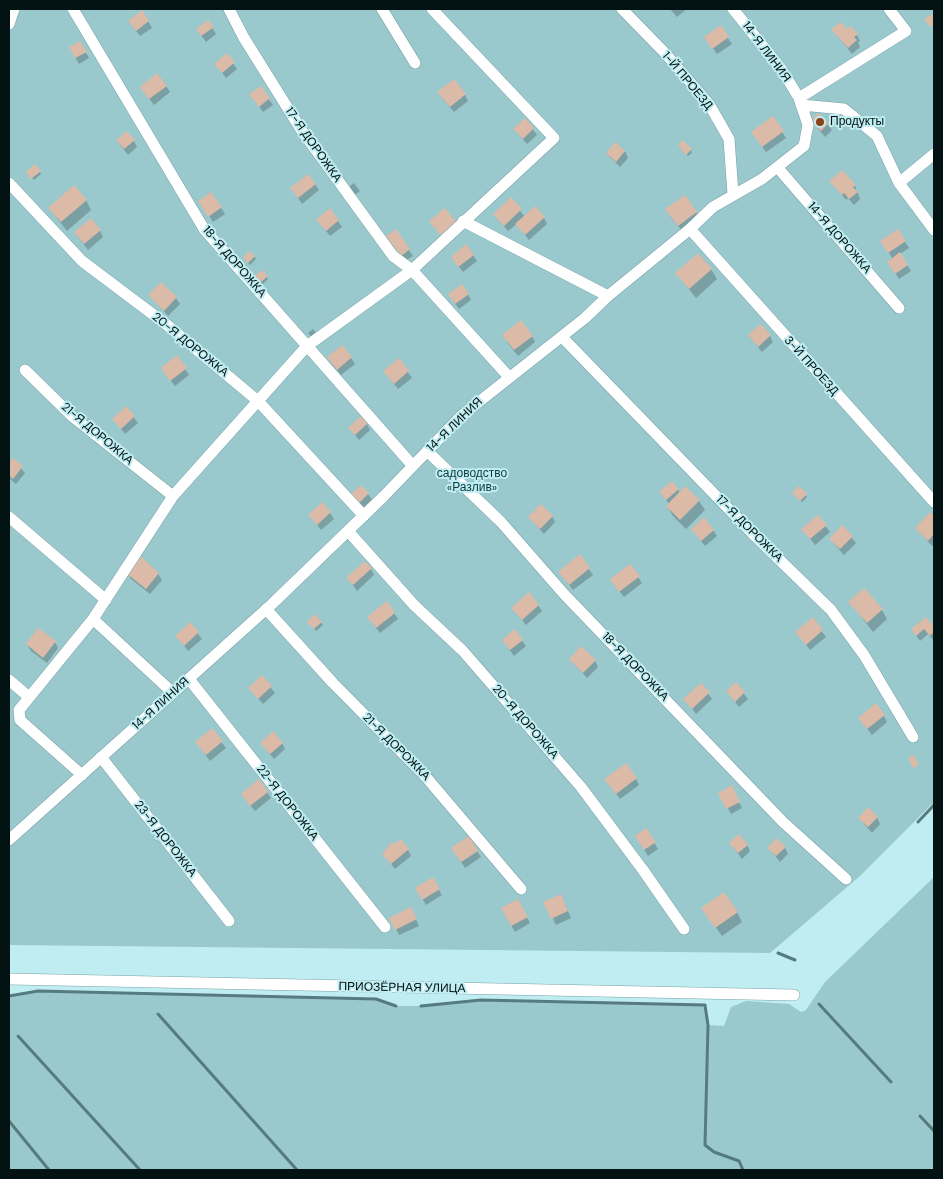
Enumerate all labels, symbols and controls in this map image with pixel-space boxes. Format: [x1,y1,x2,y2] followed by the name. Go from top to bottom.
[739,19,793,85] street label: 14-Я ЛИНИЯ
[659,49,715,113] street label: 1-Й ПРОЕЗД
[282,105,344,185] street label: 17-Я ДОРОЖКА
[830,115,884,129] place label: Продукты
[814,116,826,128] marker: Продукты
[804,199,874,277] street label: 14-Я ДОРОЖКА
[199,223,269,301] street label: 18-Я ДОРОЖКА
[149,310,231,380] street label: 20-Я ДОРОЖКА
[781,334,841,398] street label: 3-Й ПРОЕЗД
[424,395,486,455] street label: 14-Я ЛИНИЯ
[58,400,136,468] street label: 21-Я ДОРОЖКА
[437,467,507,495] park label: садоводство «Разлив»
[713,493,785,565] street label: 17-Я ДОРОЖКА
[599,630,671,704] street label: 18-Я ДОРОЖКА
[129,675,193,733] street label: 14-Я ЛИНИЯ
[489,682,561,762] street label: 20-Я ДОРОЖКА
[359,710,433,784] street label: 21-Я ДОРОЖКА
[253,762,321,844] street label: 22-Я ДОРОЖКА
[131,798,199,880] street label: 23-Я ДОРОЖКА
[338,980,466,996] street label: ПРИОЗЁРНАЯ УЛИЦА

